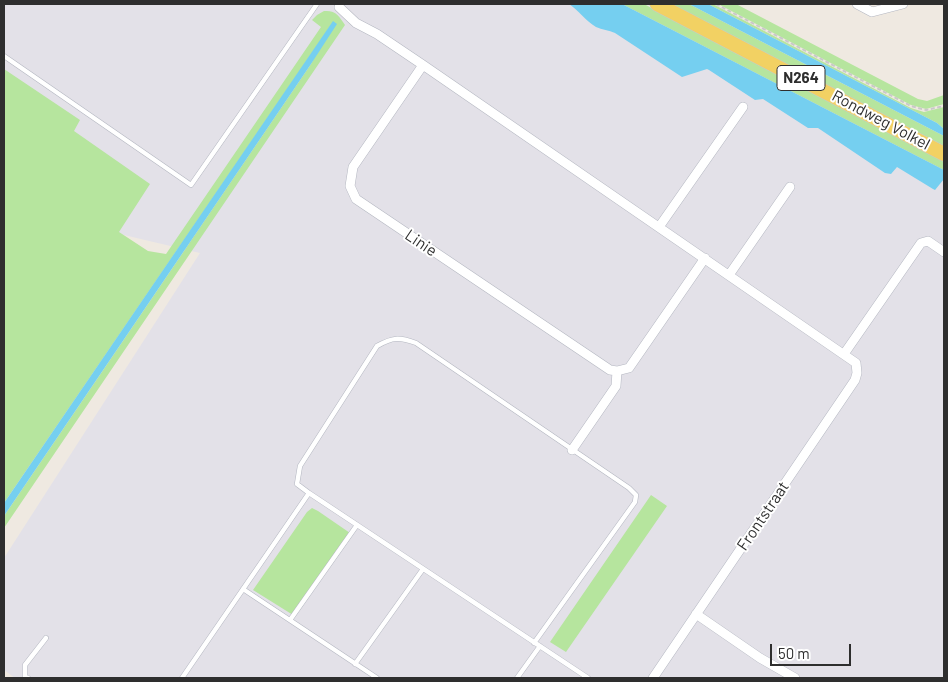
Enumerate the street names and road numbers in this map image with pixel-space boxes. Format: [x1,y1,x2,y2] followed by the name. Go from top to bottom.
[777,66,825,90] road number: N264
[829,86,933,154] street label: Rondweg Volkel
[401,225,441,261] street label: Linie
[733,478,793,554] street label: Frontstraat

